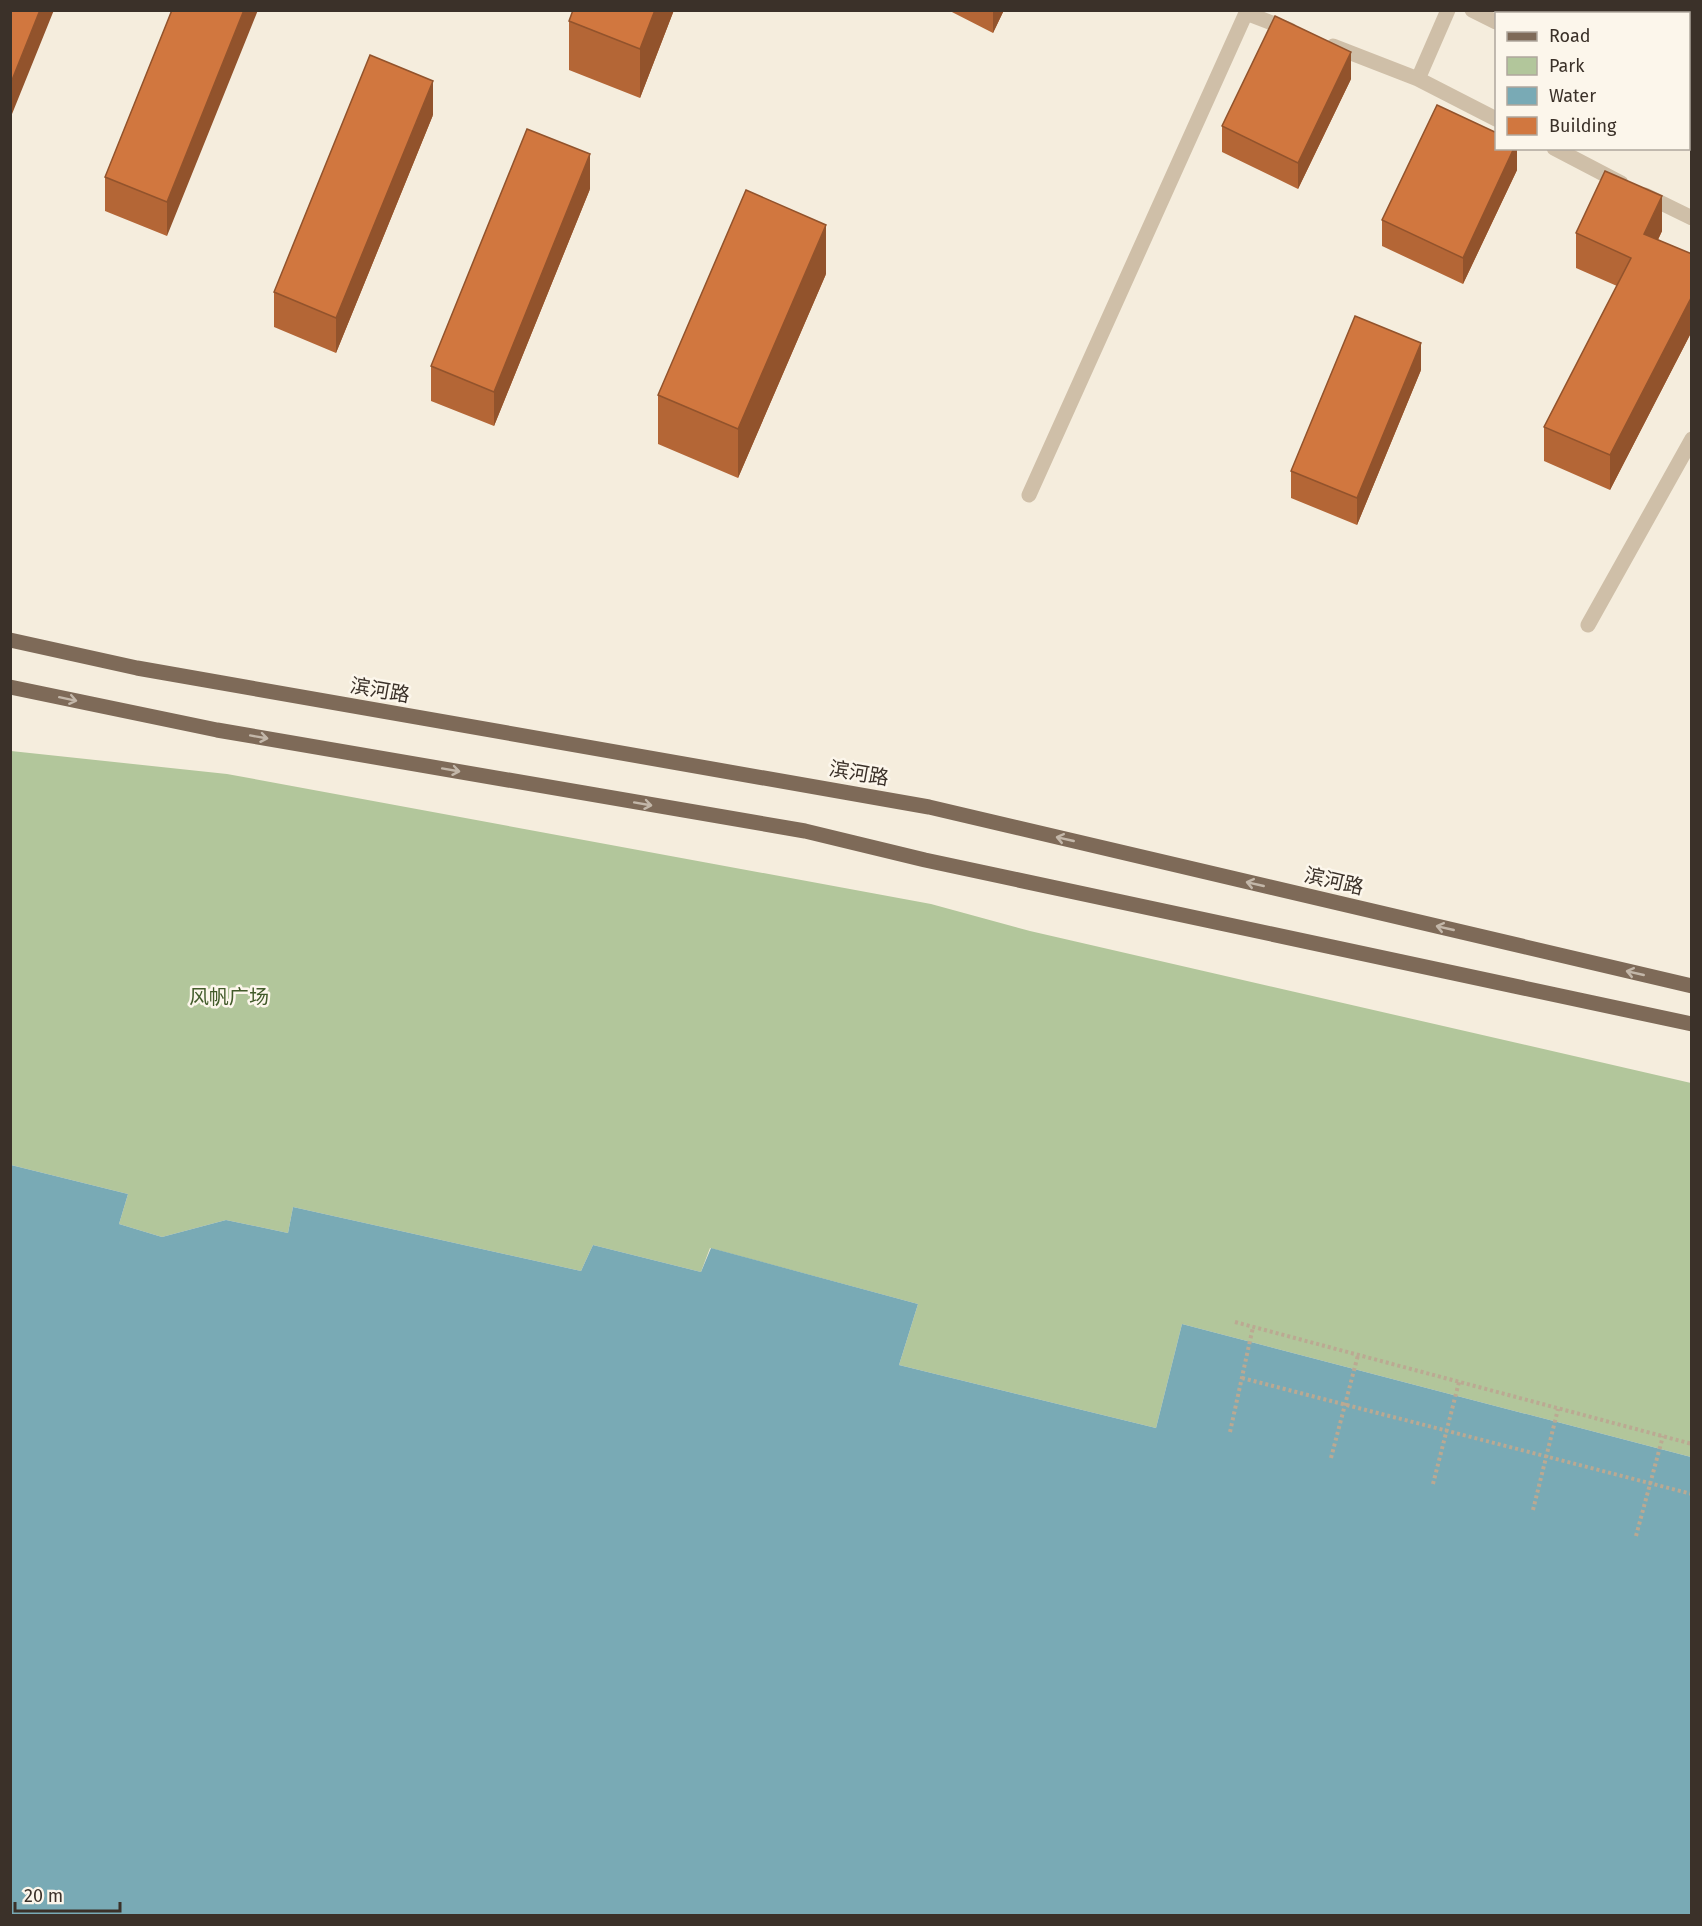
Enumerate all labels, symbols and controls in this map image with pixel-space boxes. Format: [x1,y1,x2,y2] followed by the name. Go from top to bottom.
[1495,12,1690,150] legend
[1549,25,1591,47] text: Road
[1549,55,1585,77] text: Park
[1549,85,1596,107] text: Water
[1549,115,1617,137] text: Building
[348,673,412,707] street label: 滨河路
[58,694,77,705] one-way arrow
[249,732,268,743] one-way arrow
[827,756,891,790] street label: 滨河路
[441,765,461,776] one-way arrow
[633,798,653,809] one-way arrow
[1056,833,1075,844] one-way arrow
[1302,863,1366,899] street label: 滨河路
[1246,877,1265,889] one-way arrow
[1435,922,1454,934] one-way arrow
[1625,966,1644,978] one-way arrow
[189,985,269,1009] park label: 风帆广场
[15,1875,120,1913] scale bar
[24,1885,63,1907] text: 20 m

